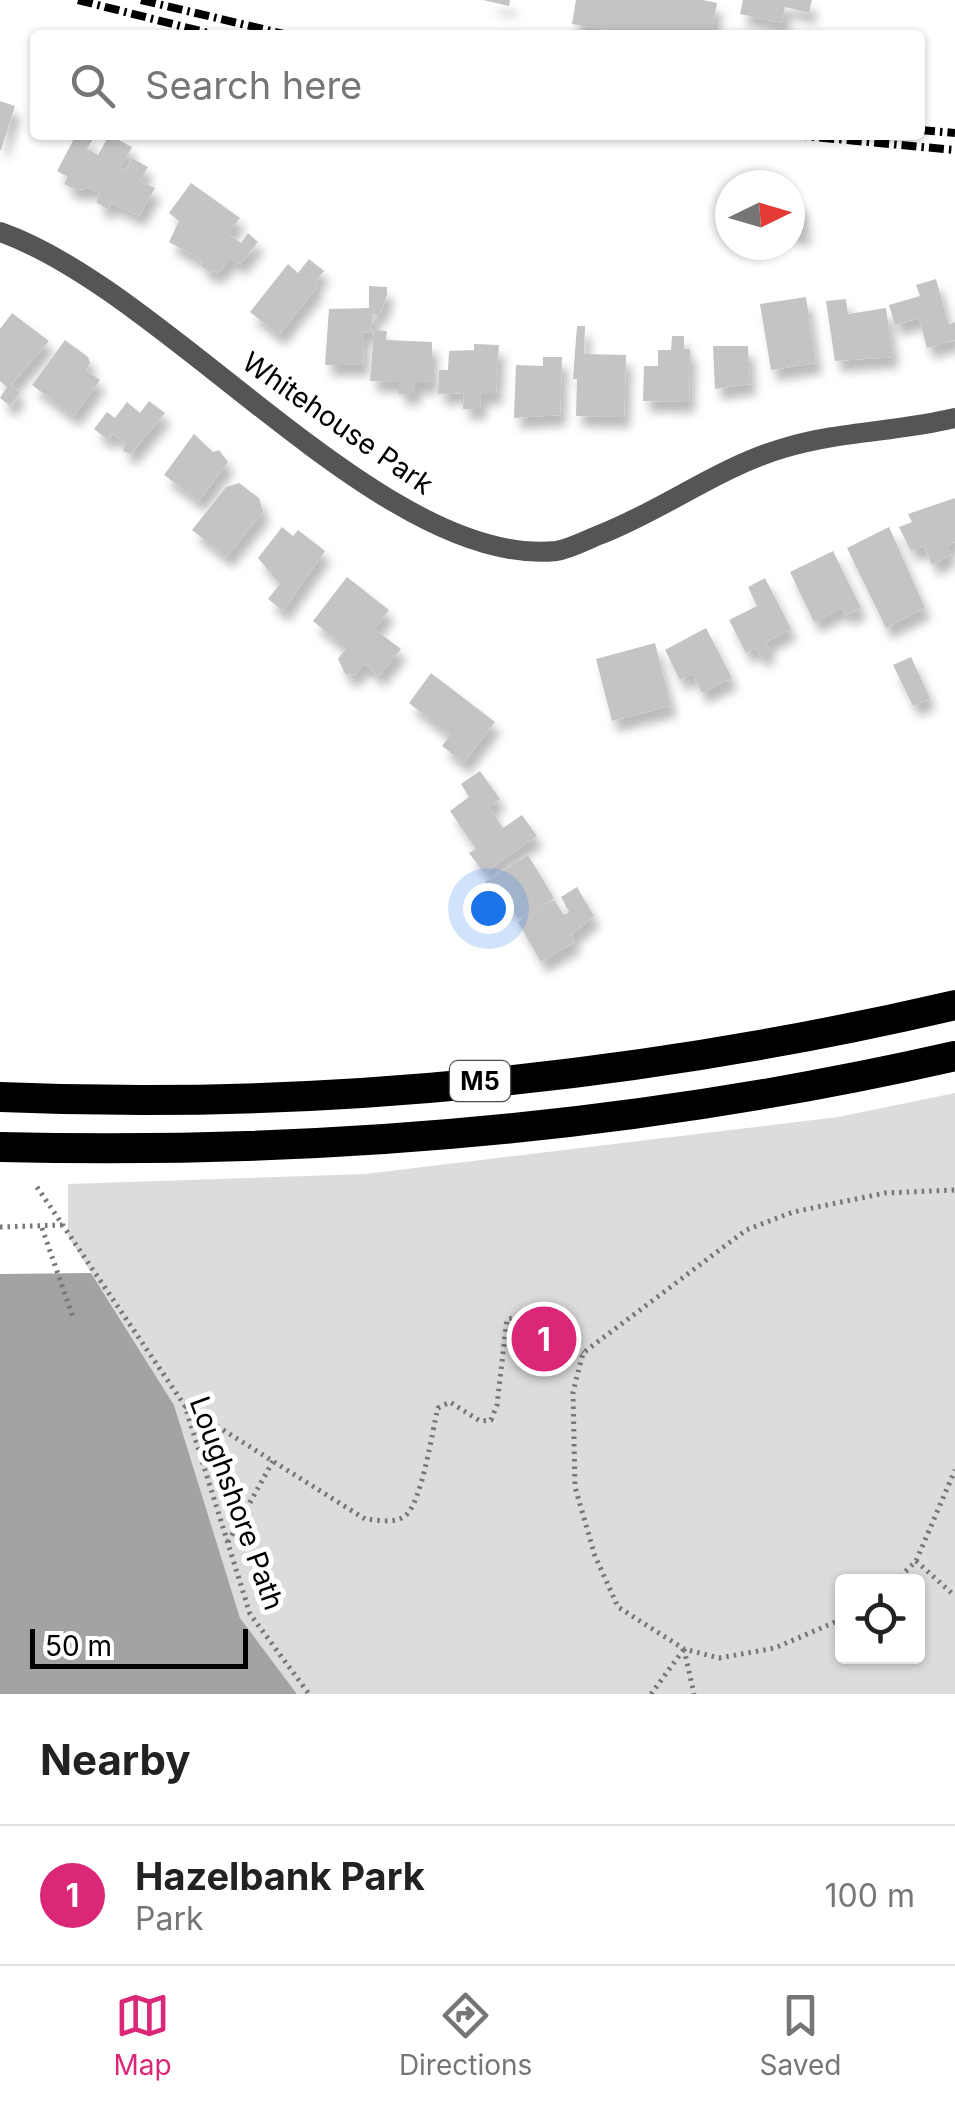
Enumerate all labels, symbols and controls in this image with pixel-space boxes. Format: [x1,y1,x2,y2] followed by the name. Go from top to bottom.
[30,30,925,140] search box
[65,58,120,113] icon: search
[145,62,362,108] text: Search here
[715,170,805,260] north arrow
[236,345,440,501] street label: Whitehouse Park
[463,883,514,934] your location
[450,1061,510,1101] road number: M5
[512,1302,576,1376] pin: 1
[183,1392,291,1614] street label: Loughshore Path
[835,1574,925,1664] map controls
[835,1574,925,1664] button: locate
[30,1624,248,1668] scale bar
[45,1629,112,1663] text: 50 m
[40,1734,191,1785] text: Nearby
[135,1853,425,1899] text: Hazelbank Park
[66,1876,79,1915] text: 1
[825,1876,915,1915] text: 100 m
[135,1899,204,1938] text: Park
[114,1988,172,2082] tab: Map
[399,1988,532,2082] tab: Directions
[759,1988,841,2082] tab: Saved

